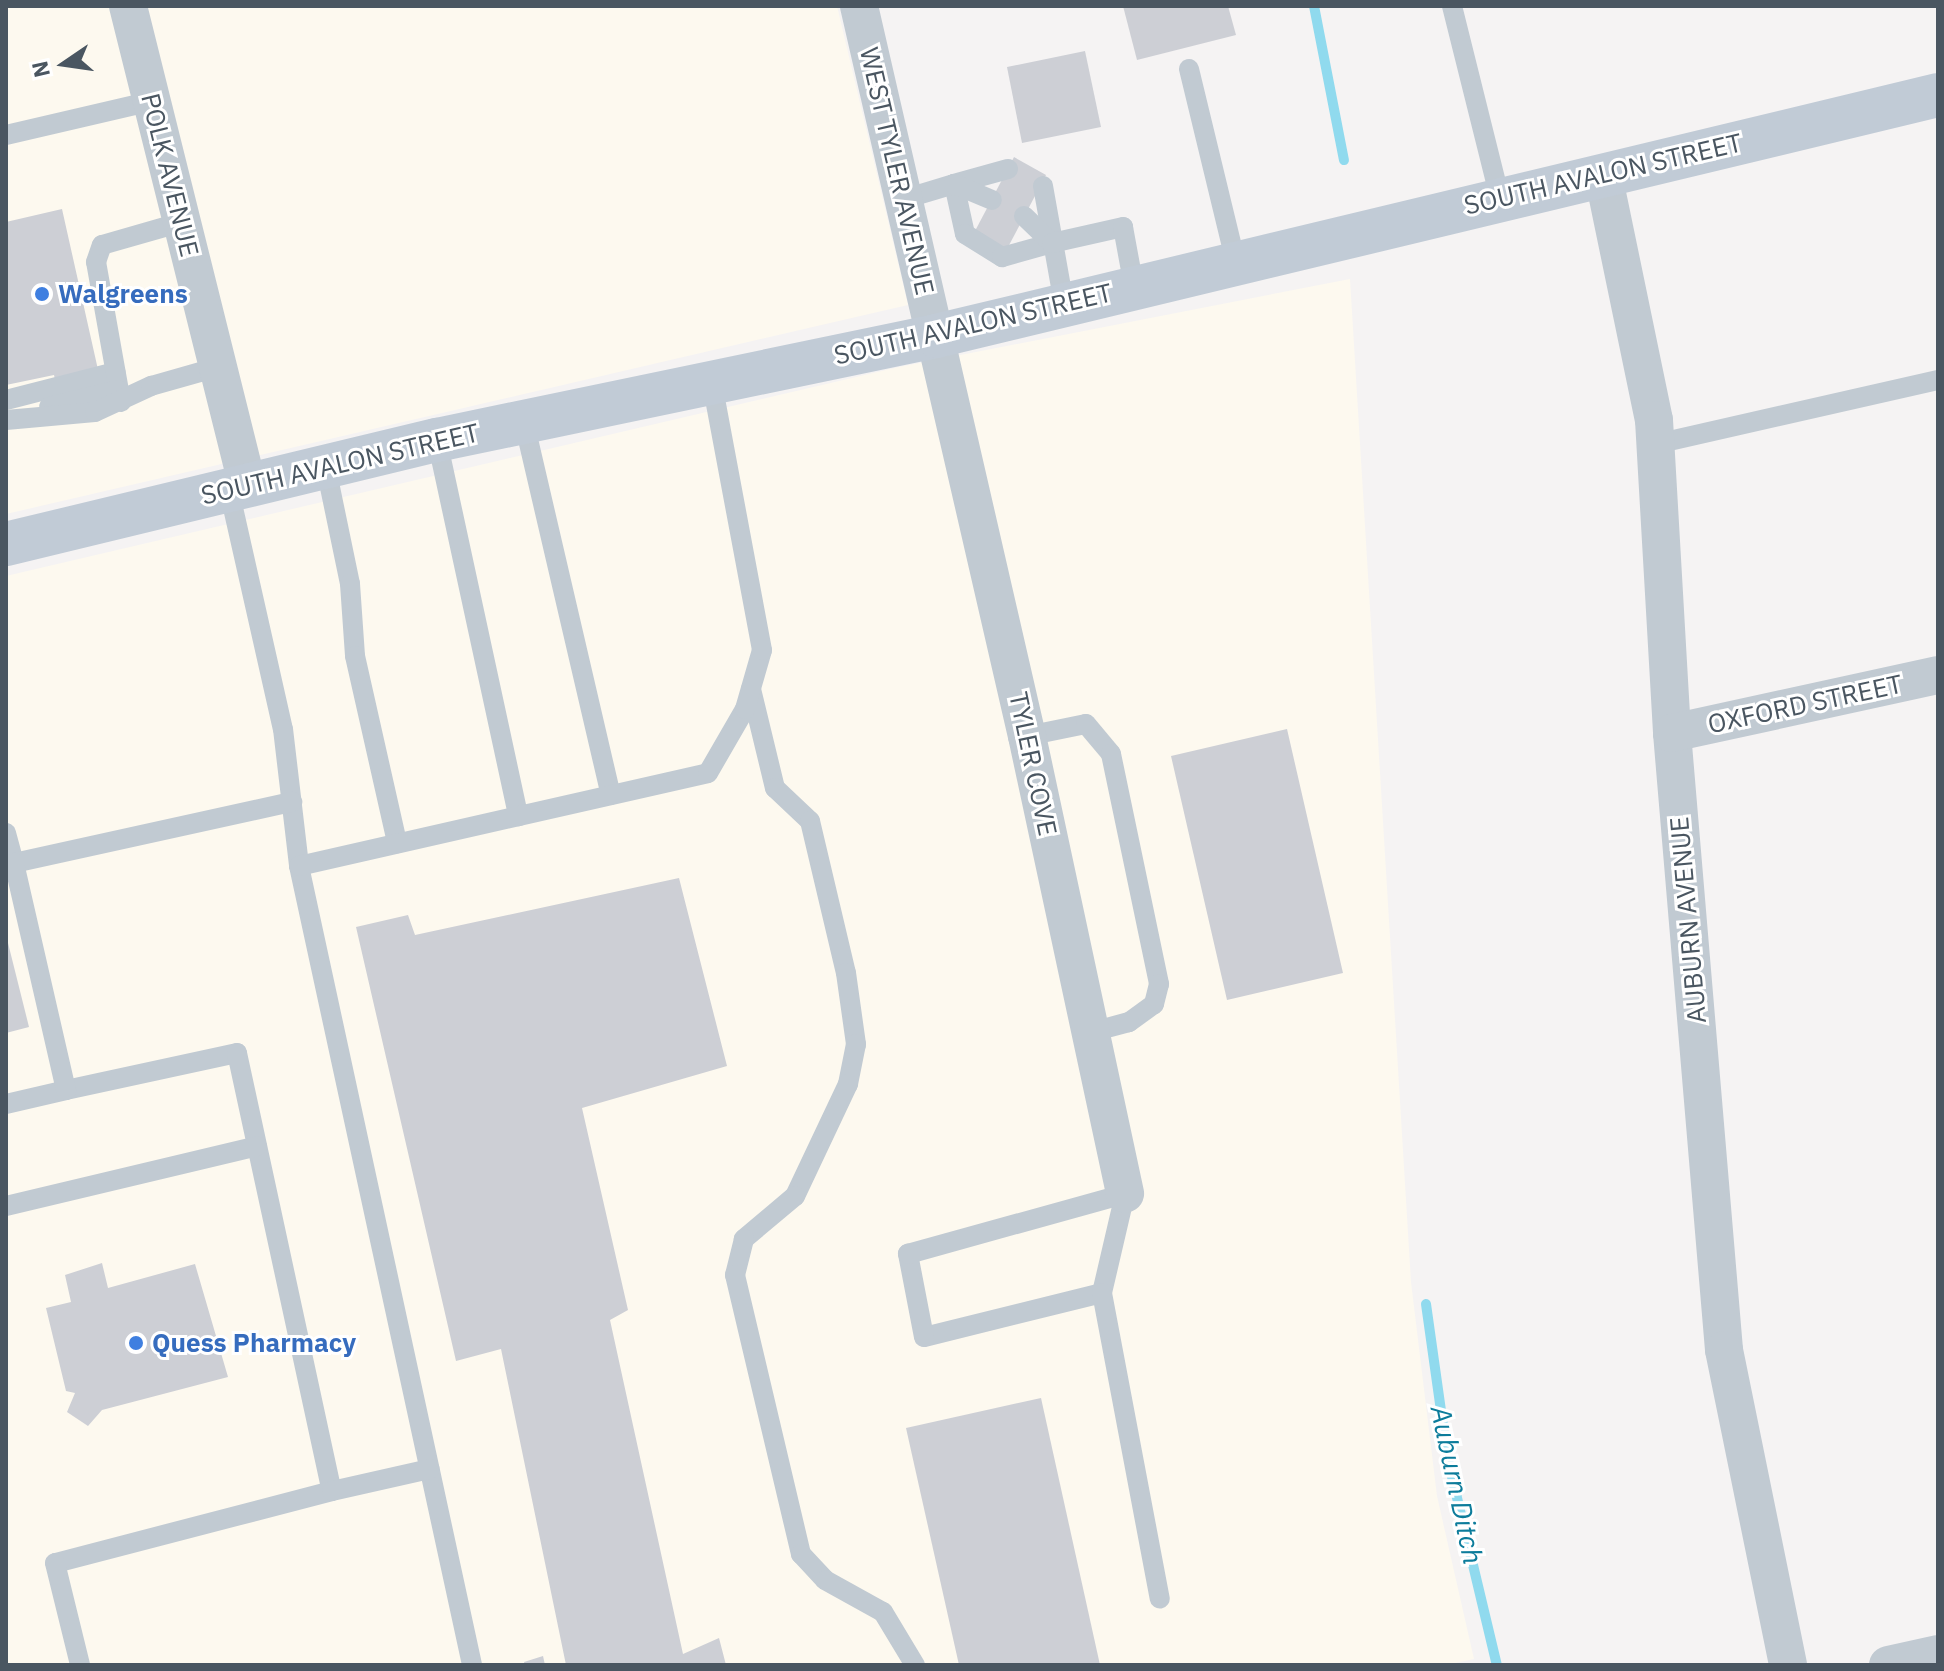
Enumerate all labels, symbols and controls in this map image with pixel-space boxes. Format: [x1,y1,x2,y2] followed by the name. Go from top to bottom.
[24,24,104,104] north arrow
[853,44,941,298] street label: WEST TYLER AVENUE
[24,58,56,81] text: N
[135,90,205,260] street label: POLK AVENUE
[1461,127,1745,221] street label: SOUTH AVALON STREET
[831,277,1115,371] street label: SOUTH AVALON STREET
[58,278,188,310] place label: Walgreens
[33,285,51,303] marker: Walgreens
[198,417,482,511] street label: SOUTH AVALON STREET
[1705,668,1905,740] street label: OXFORD STREET
[1003,689,1063,839] street label: TYLER COVE
[1663,815,1713,1025] street label: AUBURN AVENUE
[152,1327,356,1359] place label: Quess Pharmacy
[127,1334,145,1352] marker: Quess Pharmacy
[1424,1403,1490,1567] water label: Auburn Ditch

